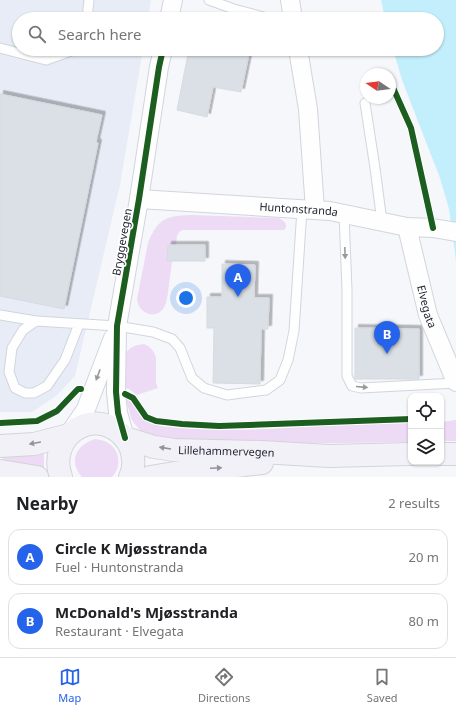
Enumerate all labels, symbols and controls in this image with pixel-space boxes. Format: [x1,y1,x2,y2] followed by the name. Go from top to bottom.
[12,12,444,56] search box
[26,23,48,45] icon: search
[58,24,141,44] text: Search here
[360,68,396,104] north arrow
[259,199,339,219] street label: Huntonstranda
[108,207,135,277] street label: Bryggevegen
[342,247,349,259] one-way arrow
[225,264,251,297] pin: A
[414,284,441,330] street label: Elvegata
[176,288,196,308] your location
[374,321,400,354] pin: B
[95,370,101,382] one-way arrow
[356,384,368,391] one-way arrow
[408,393,444,465] map controls
[408,393,444,429] button: locate
[408,429,444,465] button: layers
[29,441,41,447] one-way arrow
[178,442,275,460] street label: Lillehammervegen
[159,445,171,451] one-way arrow
[210,465,223,471] one-way arrow
[16,492,78,515] text: Nearby
[388,494,440,512] text: 2 results
[55,538,208,558] text: Circle K Mjøsstranda
[26,548,35,566] text: A
[409,548,439,566] text: 20 m
[55,558,184,576] text: Fuel · Huntonstranda
[55,602,238,622] text: McDonald's Mjøsstranda
[26,612,34,630] text: B
[409,612,439,630] text: 80 m
[55,622,184,640] text: Restaurant · Elvegata
[58,666,81,705] tab: Map
[198,666,250,705] tab: Directions
[367,666,398,705] tab: Saved

